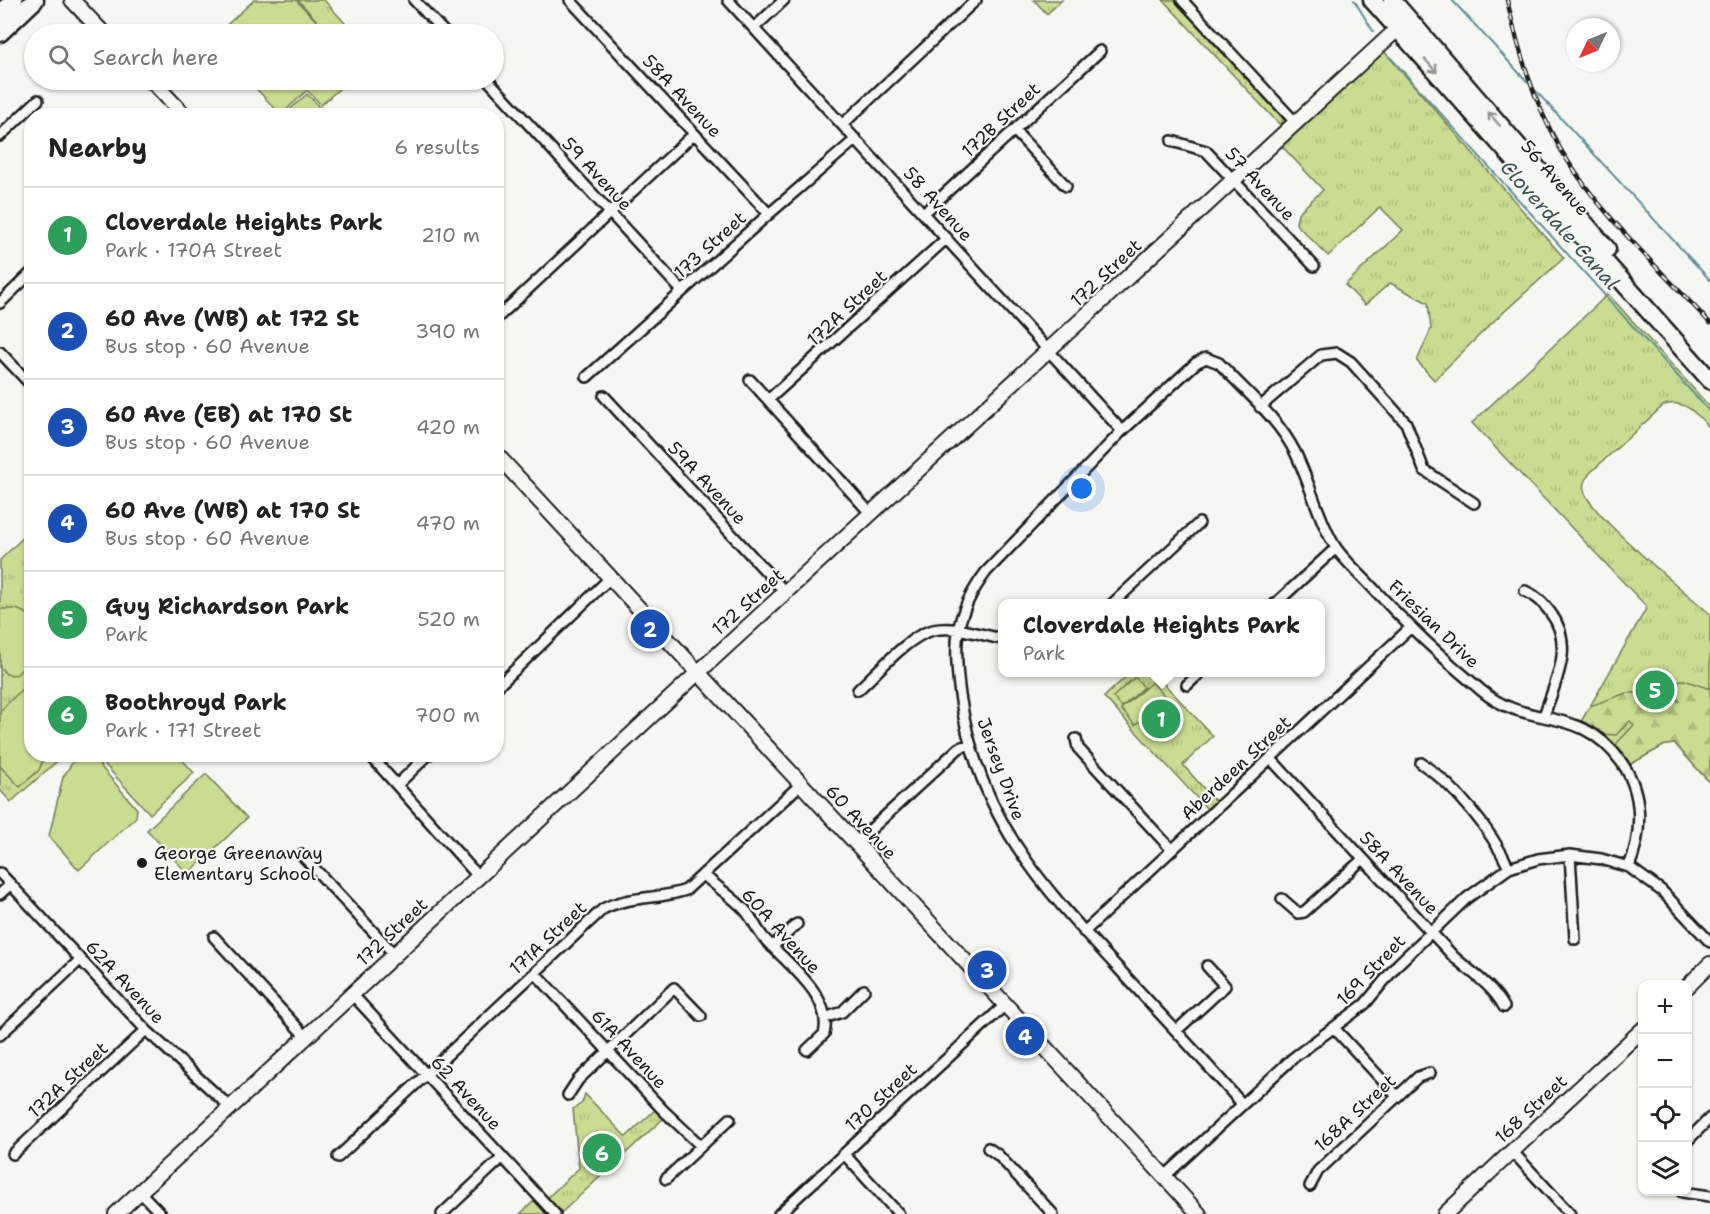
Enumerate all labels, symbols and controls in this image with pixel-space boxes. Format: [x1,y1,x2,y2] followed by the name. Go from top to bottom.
[1566,18,1620,72] north arrow
[24,24,504,90] search box
[45,41,78,74] icon: search
[93,43,219,72] text: Search here
[637,49,727,143] street label: 58A Avenue
[1424,58,1438,73] one-way arrow
[956,77,1046,163] street label: 172B Street
[1487,112,1501,127] one-way arrow
[48,130,147,165] text: Nearby
[557,132,637,216] street label: 59 Avenue
[394,134,480,160] text: 6 results
[1515,135,1595,221] street label: 56 Avenue
[1220,142,1300,226] street label: 57 Avenue
[1495,155,1625,295] water label: Cloverdale Canal
[898,161,978,247] street label: 58 Avenue
[669,206,751,284] street label: 173 Street
[105,208,383,237] text: Cloverdale Heights Park
[63,222,72,248] text: 1
[421,222,480,248] text: 210 m
[1065,234,1147,312] street label: 172 Street
[105,237,282,263] text: Park · 170A Street
[802,264,892,351] street label: 172A Street
[105,304,359,333] text: 60 Ave (WB) at 172 St
[61,318,75,344] text: 2
[415,318,480,344] text: 390 m
[105,333,310,359] text: Bus stop · 60 Avenue
[105,400,352,429] text: 60 Ave (EB) at 170 St
[61,414,75,440] text: 3
[416,414,480,440] text: 420 m
[105,429,310,455] text: Bus stop · 60 Avenue
[662,436,752,530] street label: 59A Avenue
[1067,474,1096,503] your location
[105,496,360,525] text: 60 Ave (WB) at 170 St
[61,510,75,536] text: 4
[416,510,480,536] text: 470 m
[105,525,310,551] text: Bus stop · 60 Avenue
[707,563,789,641] street label: 172 Street
[1383,574,1485,674] street label: Friesian Drive
[105,592,349,621] text: Guy Richardson Park
[998,599,1325,677] popup
[61,606,74,632] text: 5
[417,606,480,632] text: 520 m
[630,606,670,652] pin: 2
[1023,611,1300,640] text: Cloverdale Heights Park
[105,621,148,647] text: Park
[1023,640,1066,666] text: Park
[1636,668,1674,712] pin: 5
[105,688,287,717] text: Boothroyd Park
[1142,696,1180,742] pin: 1
[61,702,75,728] text: 6
[415,702,480,728] text: 700 m
[1176,711,1296,825] street label: Aberdeen Street
[971,714,1031,824] street label: Jersey Drive
[105,717,261,743] text: Park · 171 Street
[820,779,902,865] street label: 60 Avenue
[1354,826,1444,920] street label: 58A Avenue
[154,841,323,886] place label: George Greenaway Elementary School
[135,856,149,870] marker: George Greenaway Elementary School
[736,883,826,979] street label: 60A Avenue
[351,893,433,971] street label: 172 Street
[504,896,592,980] street label: 171A Street
[1331,929,1411,1011] street label: 169 Street
[80,935,170,1029] street label: 62A Avenue
[968,948,1006,992] pin: 3
[1638,980,1692,1196] map controls
[1638,980,1692,1034] button: +
[586,1004,672,1094] street label: 61A Avenue
[1006,1014,1044,1058] pin: 4
[1638,1034,1692,1088] button: −
[23,1036,113,1123] street label: 172A Street
[425,1051,507,1135] street label: 62 Avenue
[840,1057,922,1137] street label: 170 Street
[1309,1069,1401,1157] street label: 168A Street
[1490,1069,1572,1149] street label: 168 Street
[1638,1088,1692,1142] button: locate
[582,1130,622,1176] pin: 6
[1638,1142,1692,1196] button: layers

